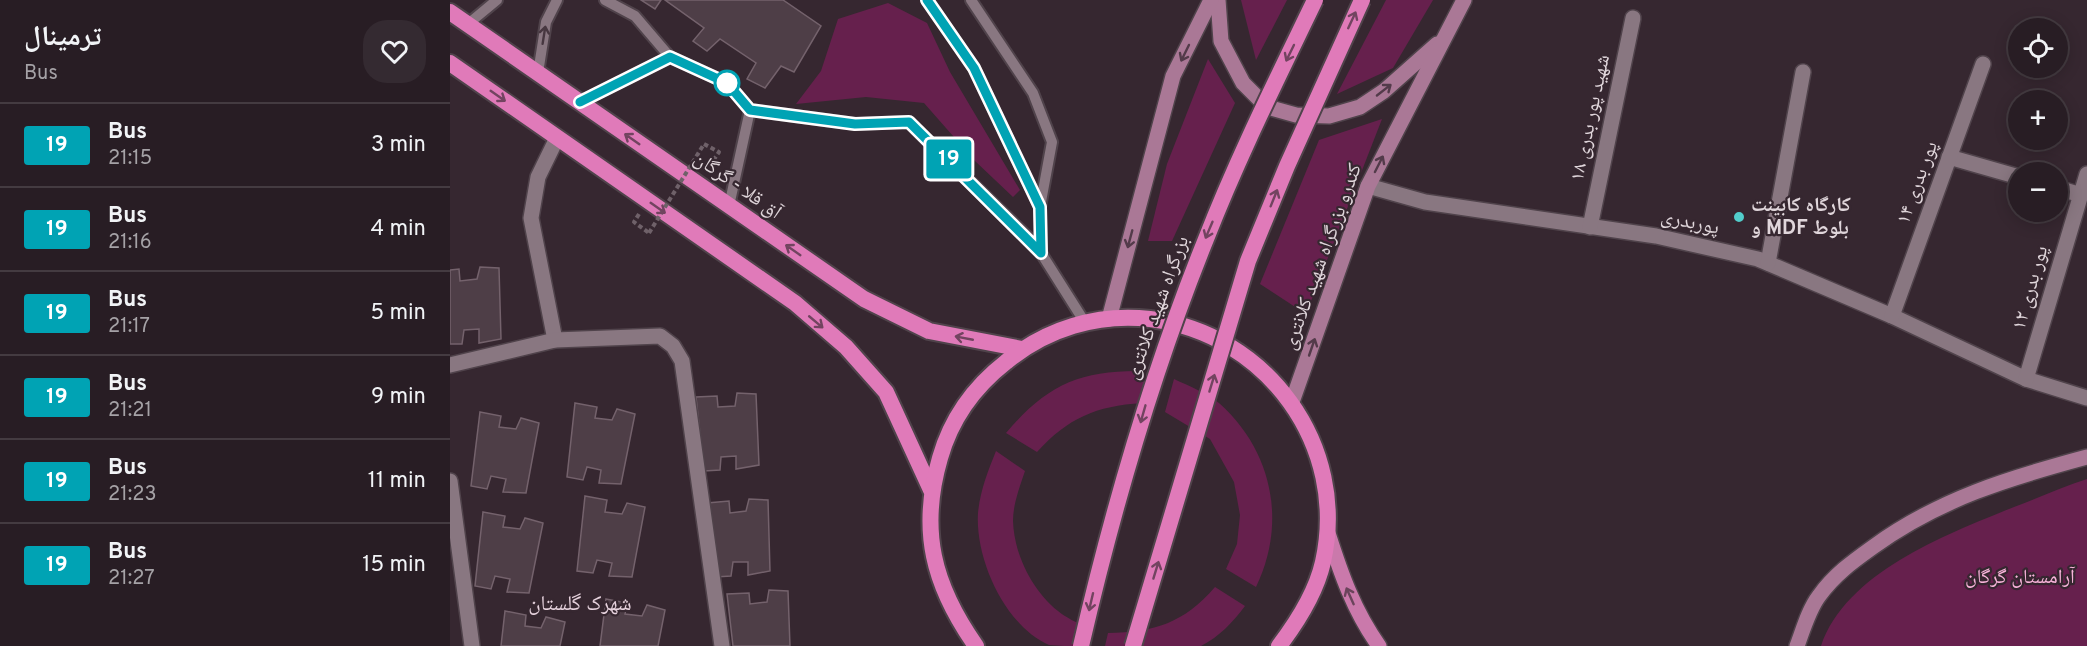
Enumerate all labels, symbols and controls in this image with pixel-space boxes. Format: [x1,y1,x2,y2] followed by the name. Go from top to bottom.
[1347,11,1359,29] one-way arrow
[2008,18,2068,222] map controls
[2008,18,2068,78] button: locate
[24,20,101,56] text: ترمینال
[363,20,426,83] button: heart
[538,26,549,46] one-way arrow
[1179,43,1190,61] one-way arrow
[1283,43,1295,61] one-way arrow
[1565,52,1617,184] street label: شهید پور بدری ۱۸
[24,61,58,87] text: Bus
[714,70,740,96] unlabelled marker
[1376,84,1392,97] one-way arrow
[489,90,506,102] one-way arrow
[2008,90,2068,150] button: +
[108,119,147,146] text: Bus
[46,132,68,159] text: 19
[371,132,426,159] text: 3 min
[625,133,641,145] one-way arrow
[1891,138,1945,228] street label: پور بدری ۱۴
[922,140,976,178] line badge: 19
[108,146,152,172] text: 21:15
[688,146,787,226] street label: آق قلا - گرگان
[938,146,960,173] text: 19
[1374,155,1386,173] one-way arrow
[1277,160,1369,354] street label: کندرو بزرگراه شهید کلانتری
[2008,162,2068,222] button: −
[1269,190,1280,208] one-way arrow
[1751,193,1851,242] place label: کارگاه کابینت و MDF بلوط
[649,202,665,214] one-way arrow
[108,203,147,230] text: Bus
[1658,204,1722,242] street label: پوربدری
[1732,210,1746,224] marker: کارگاه کابینت و MDF بلوط
[46,216,68,243] text: 19
[371,216,426,243] text: 4 min
[1203,220,1214,239] one-way arrow
[1124,229,1135,248] one-way arrow
[108,230,152,256] text: 21:16
[1120,233,1196,383] street label: بزرگراه شهید کلانتری
[2007,243,2055,333] street label: پور بدری ۱۲
[785,244,801,256] one-way arrow
[108,287,147,314] text: Bus
[46,300,68,327] text: 19
[371,300,426,327] text: 5 min
[108,314,150,340] text: 21:17
[808,315,824,328] one-way arrow
[955,332,975,343] one-way arrow
[1307,338,1318,357] one-way arrow
[108,371,147,398] text: Bus
[1207,374,1218,393] one-way arrow
[46,384,68,411] text: 19
[371,384,426,411] text: 9 min
[108,398,152,424] text: 21:21
[1137,404,1149,423] one-way arrow
[108,455,147,482] text: Bus
[46,468,68,495] text: 19
[368,468,426,495] text: 11 min
[108,482,156,508] text: 21:23
[108,539,147,566] text: Bus
[46,552,68,579] text: 19
[362,552,426,579] text: 15 min
[1151,561,1162,580] one-way arrow
[1965,565,2076,591] park label: آرامستان گرگان
[108,566,155,592] text: 21:27
[1343,587,1354,605] one-way arrow
[528,591,632,618] district label: شهرک گلستان
[1085,592,1097,611] one-way arrow

